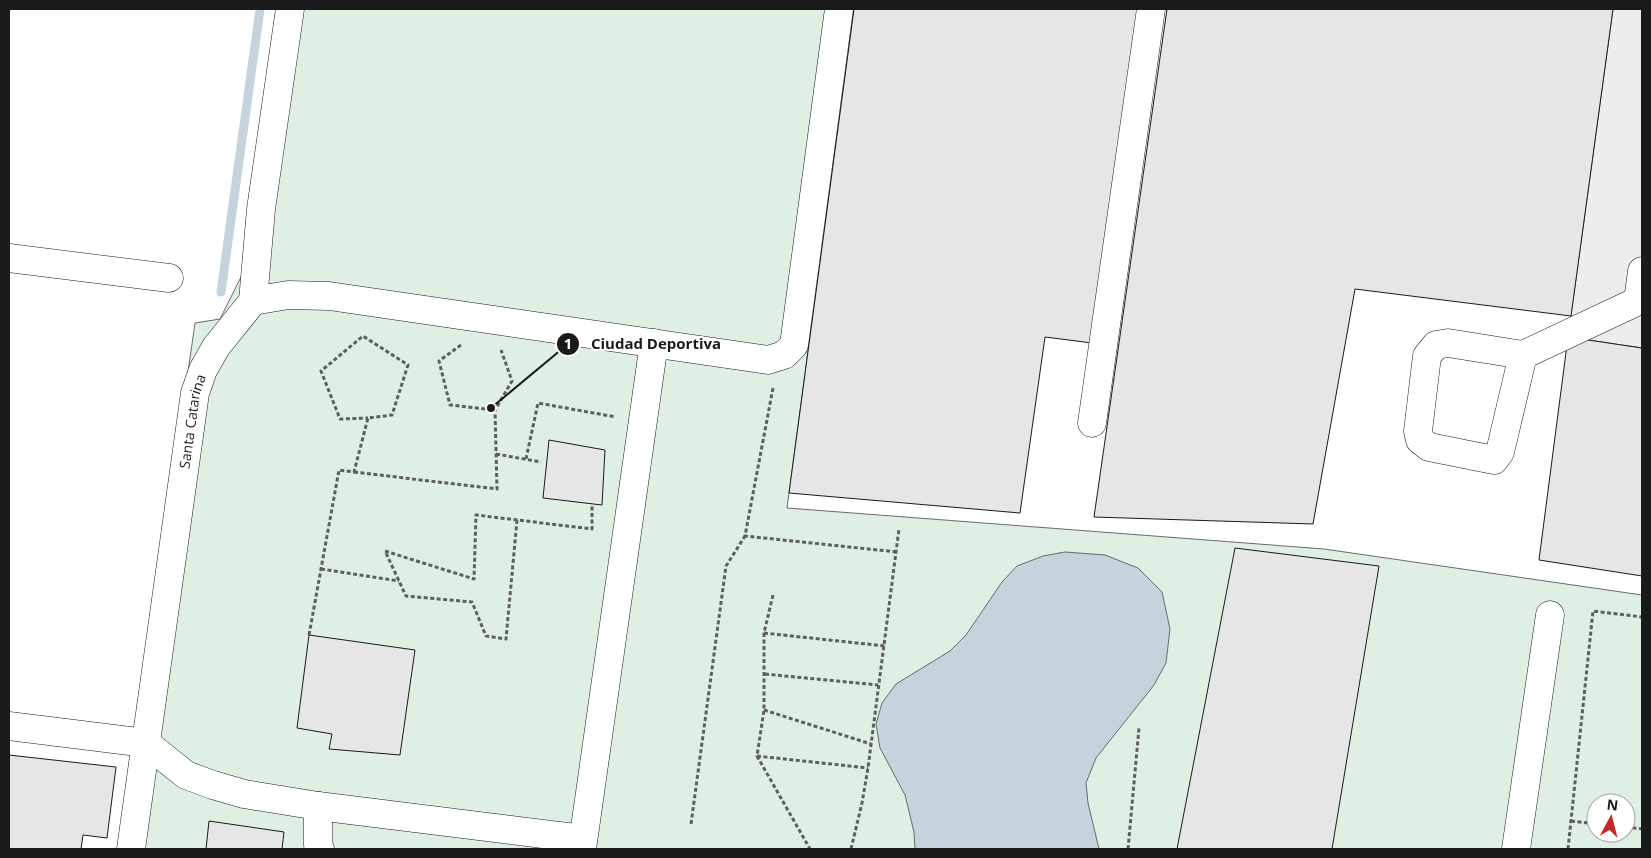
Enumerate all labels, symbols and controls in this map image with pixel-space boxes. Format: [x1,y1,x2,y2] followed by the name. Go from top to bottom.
[556,329,731,359] callout: Ciudad Deportiva
[564,333,572,353] text: 1
[591,333,721,353] text: Ciudad Deportiva
[175,371,210,470] street label: Santa Catarina
[1586,793,1636,843] north arrow
[1606,794,1619,815] text: N

